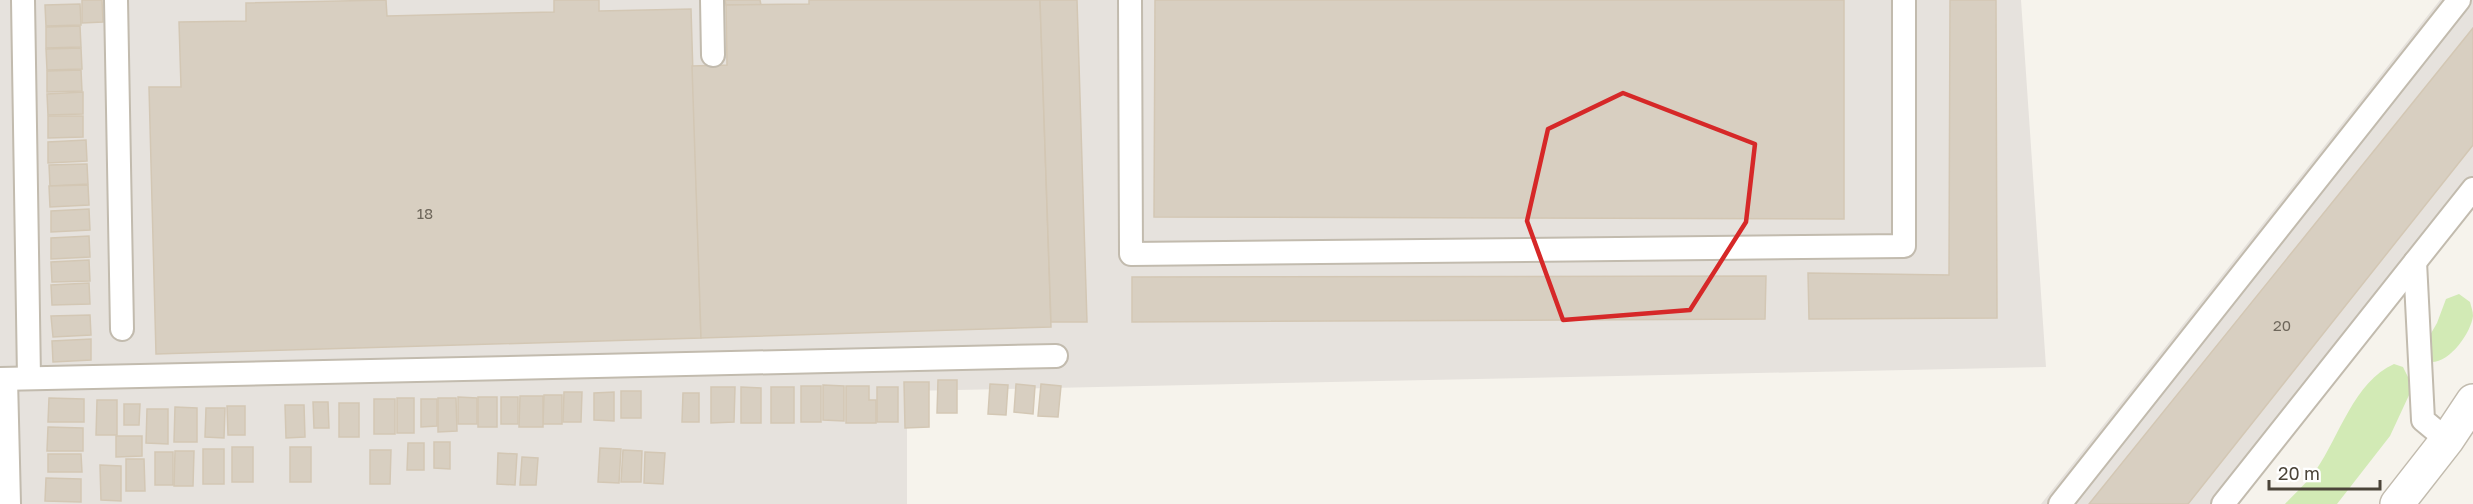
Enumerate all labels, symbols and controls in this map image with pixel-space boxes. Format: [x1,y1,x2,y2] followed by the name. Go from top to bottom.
[417,204,433,222] house number: 18
[2273,316,2291,334] house number: 20
[2269,453,2380,491] scale bar
[2278,462,2320,484] text: 20 m

